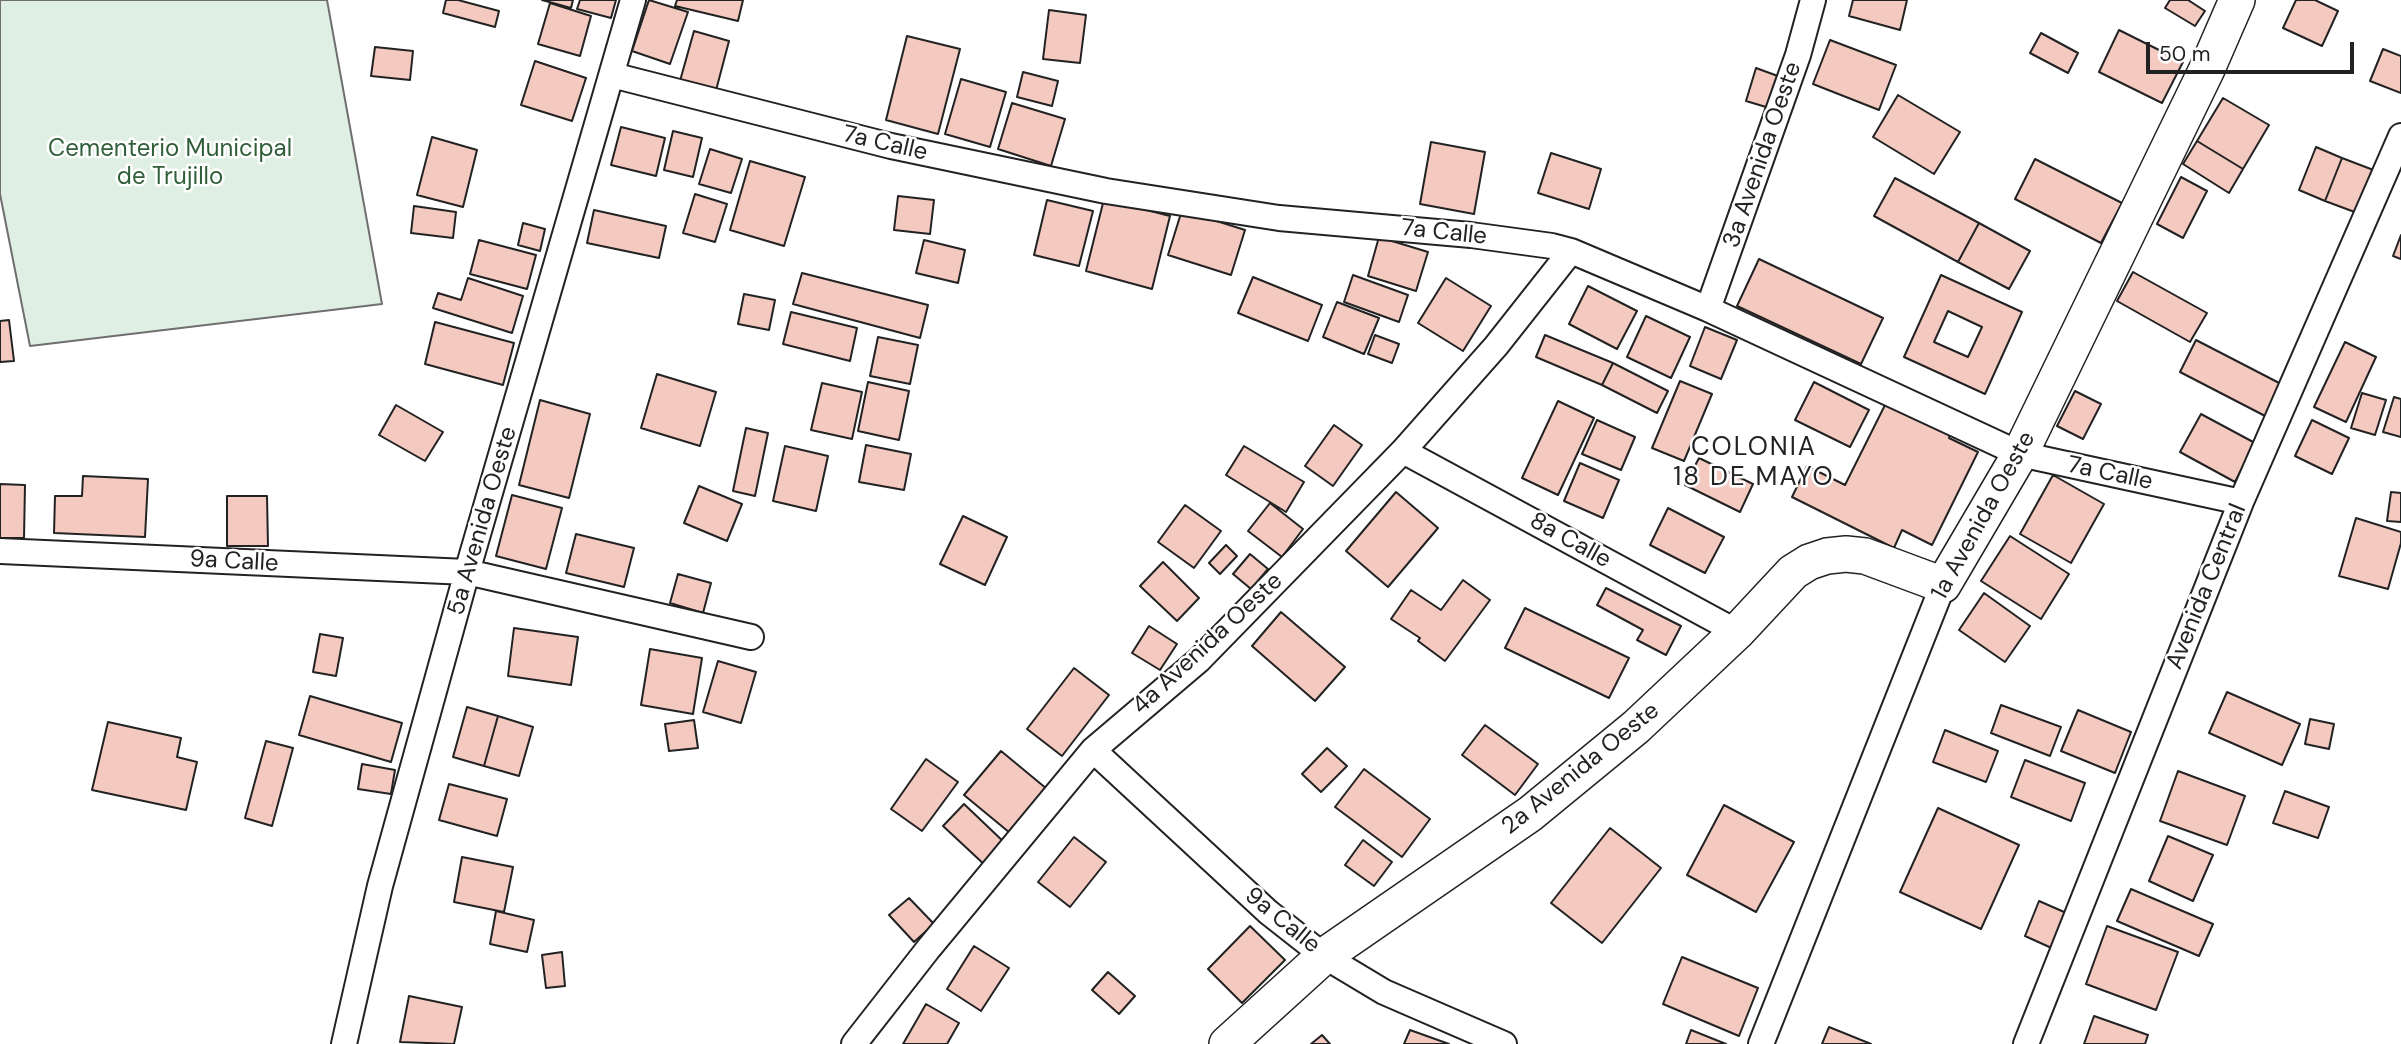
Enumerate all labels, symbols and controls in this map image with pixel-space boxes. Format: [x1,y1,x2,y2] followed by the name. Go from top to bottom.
[2149,28,2357,72] scale bar
[2159,40,2210,68] text: 50 m
[1718,58,1808,252] street label: 3a Avenida Oeste
[840,120,930,168] street label: 7a Calle
[48,136,292,192] park label: Cementerio Municipal de Trujillo
[1400,214,1488,252] street label: 7a Calle
[442,423,524,619] street label: 5a Avenida Oeste
[1926,427,2042,605] street label: 1a Avenida Oeste
[1675,432,1833,494] district label: COLONIA 18 DE MAYO
[2065,451,2155,497] street label: 7a Calle
[2161,500,2253,674] street label: Avenida Central
[1524,507,1616,575] street label: 8a Calle
[189,545,279,579] street label: 9a Calle
[1127,567,1289,721] street label: 4a Avenida Oeste
[1497,697,1665,841] street label: 2a Avenida Oeste
[1238,882,1326,960] street label: 9a Calle

